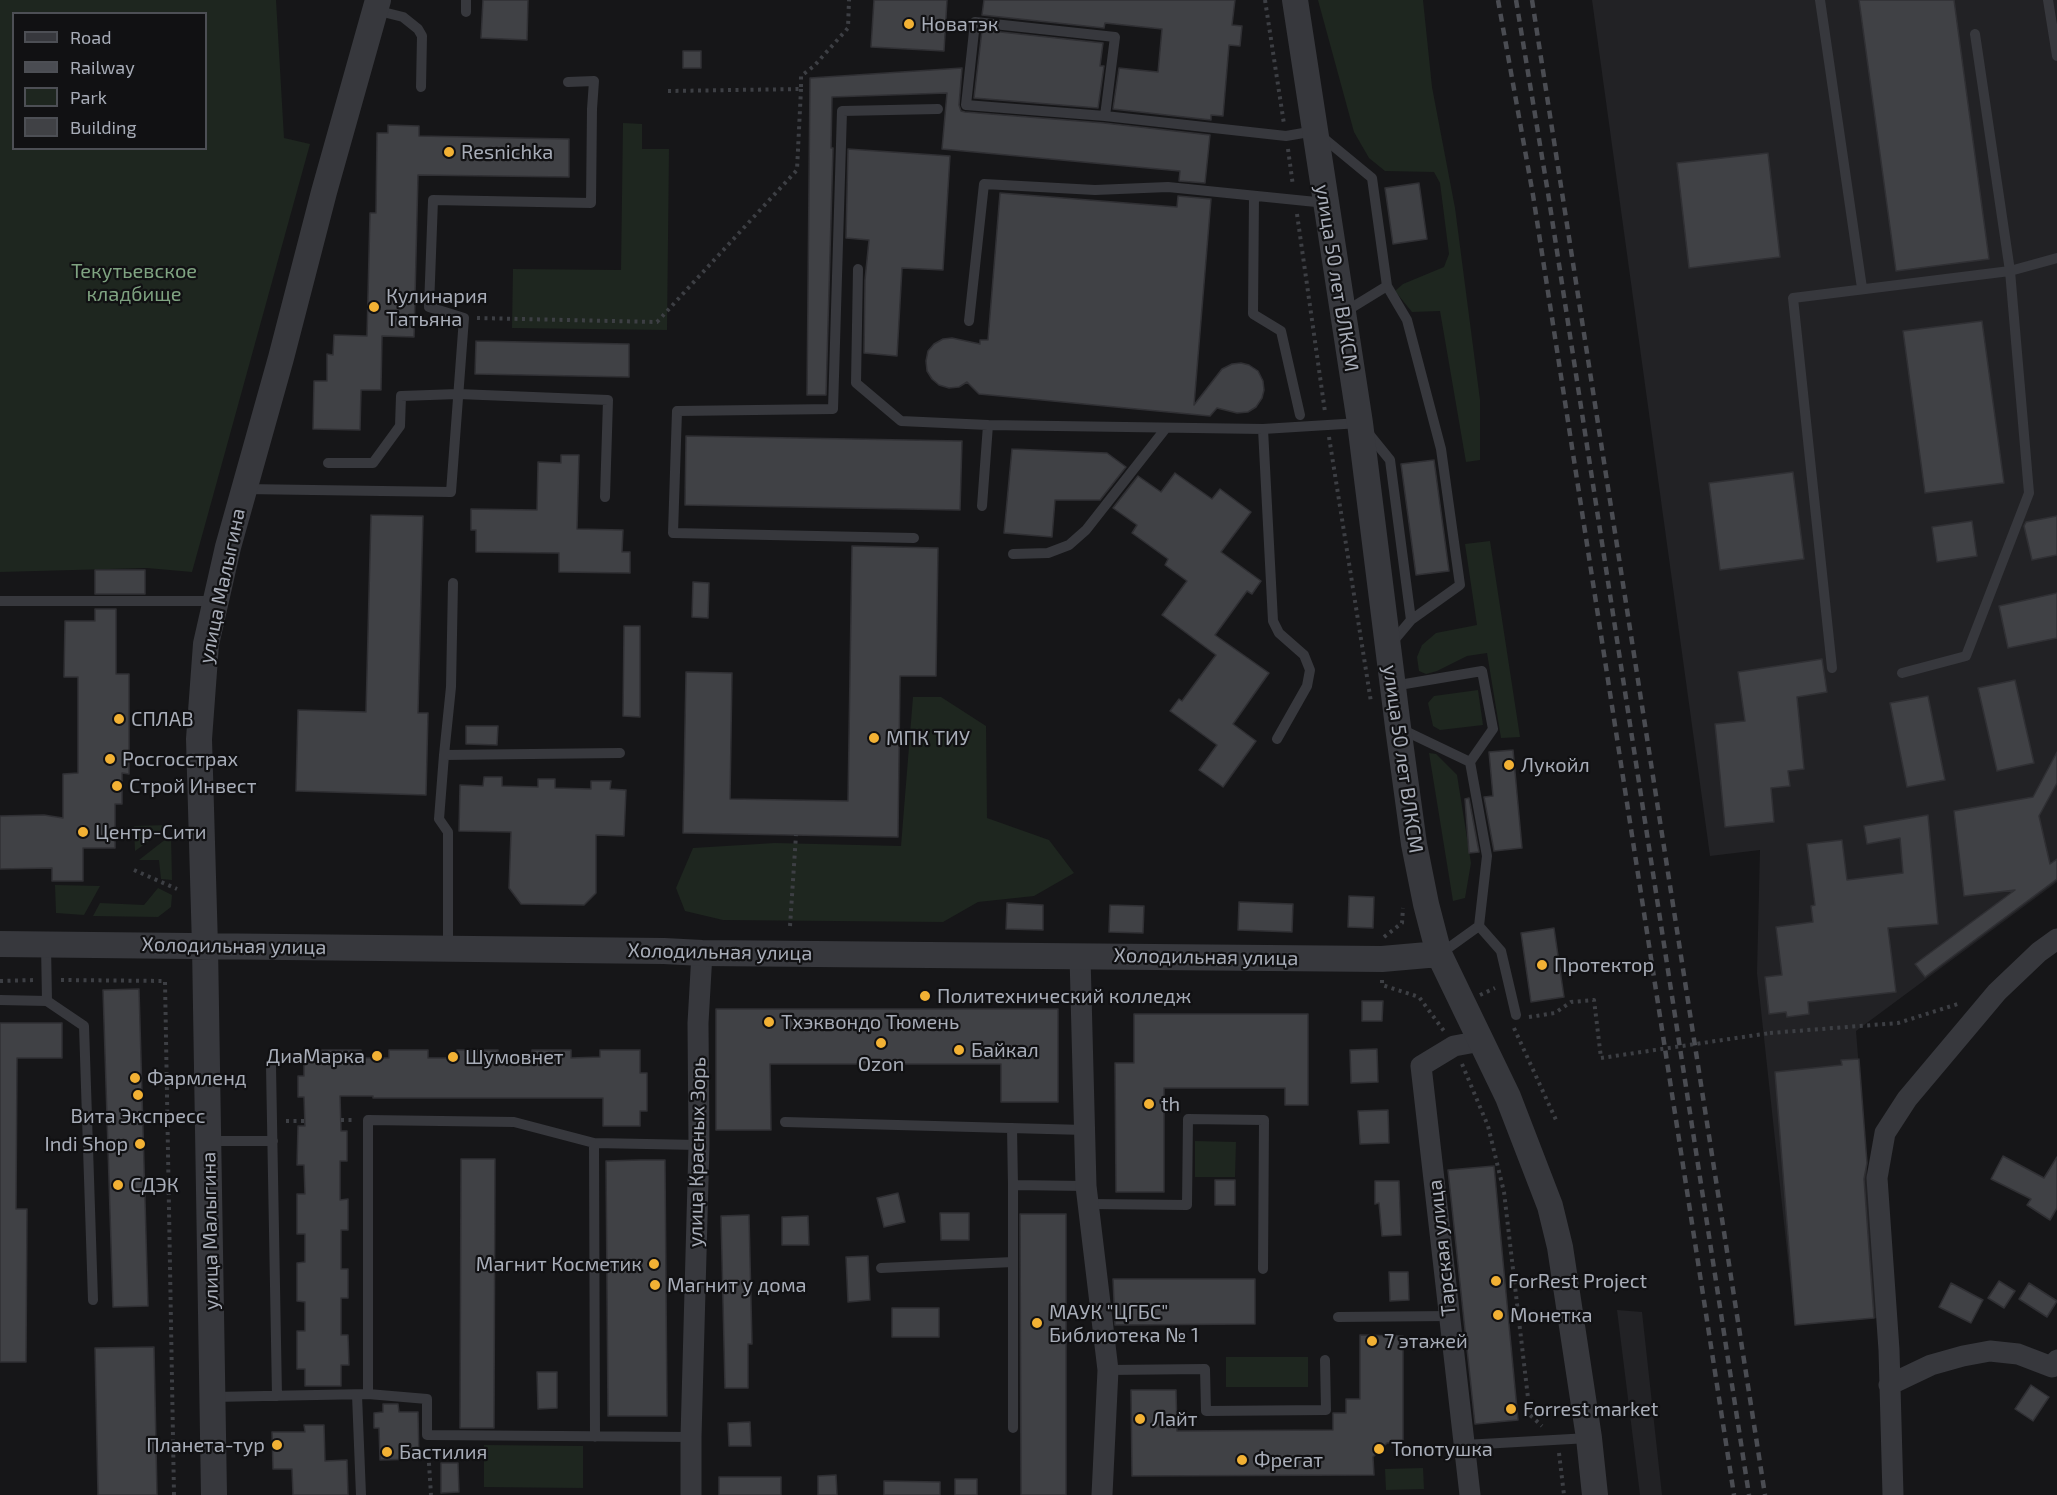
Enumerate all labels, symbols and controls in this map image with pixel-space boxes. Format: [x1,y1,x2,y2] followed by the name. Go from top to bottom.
[12,12,207,150] legend
[921,12,999,36] place label: Новатэк
[902,17,916,31] marker: Новатэк
[70,26,111,48] text: Road
[70,56,135,78] text: Railway
[70,86,107,108] text: Park
[70,116,137,138] text: Building
[461,140,553,164] place label: Resnichka
[442,145,456,159] marker: Resnichka
[1310,182,1364,374] street label: улица 50 лет ВЛКСМ
[71,259,197,306] park label: Текутьевское кладбище
[386,284,488,331] place label: Кулинария Татьяна
[367,300,381,314] marker: Кулинария Татьяна
[194,506,250,666] street label: улица Малыгина
[1378,663,1428,855] street label: улица 50 лет ВЛКСМ
[131,707,194,731] place label: СПЛАВ
[112,712,126,726] marker: СПЛАВ
[886,726,970,750] place label: МПК ТИУ
[867,731,881,745] marker: МПК ТИУ
[122,747,238,771] place label: Росгосстрах
[103,752,117,766] marker: Росгосстрах
[1521,753,1590,777] place label: Лукойл
[1502,758,1516,772] marker: Лукойл
[129,774,256,798] place label: Строй Инвест
[110,779,124,793] marker: Строй Инвест
[95,820,206,844] place label: Центр-Сити
[76,825,90,839] marker: Центр-Сити
[141,932,327,960] street label: Холодильная улица
[627,938,813,966] street label: Холодильная улица
[1113,943,1299,971] street label: Холодильная улица
[1554,953,1654,977] place label: Протектор
[1535,958,1549,972] marker: Протектор
[937,984,1191,1008] place label: Политехнический колледж
[918,989,932,1003] marker: Политехнический колледж
[781,1010,959,1034] place label: Тхэквондо Тюмень
[762,1015,776,1029] marker: Тхэквондо Тюмень
[874,1036,888,1050] marker: Ozon
[971,1038,1039,1062] place label: Байкал
[952,1043,966,1057] marker: Байкал
[266,1044,365,1068] place label: ДиаМарка
[465,1045,563,1069] place label: Шумовнет
[370,1049,384,1063] marker: ДиаМарка
[446,1050,460,1064] marker: Шумовнет
[858,1052,904,1076] place label: Ozon
[683,1057,711,1247] street label: улица Красных Зорь
[147,1066,247,1090] place label: Фармленд
[128,1071,142,1085] marker: Фармленд
[131,1088,145,1102] marker: Вита Экспресс
[1161,1092,1180,1116] place label: th
[1142,1097,1156,1111] marker: th
[71,1104,205,1128] place label: Вита Экспресс
[44,1132,128,1156] place label: Indi Shop
[133,1137,147,1151] marker: Indi Shop
[197,1152,223,1310] street label: улица Малыгина
[130,1173,179,1197] place label: СДЭК
[111,1178,125,1192] marker: СДЭК
[1423,1179,1461,1317] street label: Тарская улица
[476,1252,642,1276] place label: Магнит Косметик
[647,1257,661,1271] marker: Магнит Косметик
[1508,1269,1647,1293] place label: ForRest Project
[667,1273,807,1297] place label: Магнит у дома
[1489,1274,1503,1288] marker: ForRest Project
[648,1278,662,1292] marker: Магнит у дома
[1049,1300,1199,1347] place label: МАУК "ЦГБС" Библиотека № 1
[1510,1303,1593,1327] place label: Монетка
[1491,1308,1505,1322] marker: Монетка
[1030,1316,1044,1330] marker: МАУК "ЦГБС" Библиотека № 1
[1384,1329,1468,1353] place label: 7 этажей
[1365,1334,1379,1348] marker: 7 этажей
[1523,1397,1658,1421] place label: Forrest market
[1504,1402,1518,1416] marker: Forrest market
[1152,1407,1198,1431] place label: Лайт
[1133,1412,1147,1426] marker: Лайт
[146,1433,265,1457] place label: Планета-тур
[1391,1437,1493,1461] place label: Топотушка
[270,1438,284,1452] marker: Планета-тур
[399,1440,487,1464] place label: Бастилия
[1372,1442,1386,1456] marker: Топотушка
[380,1445,394,1459] marker: Бастилия
[1254,1448,1323,1472] place label: Фрегат
[1235,1453,1249,1467] marker: Фрегат

